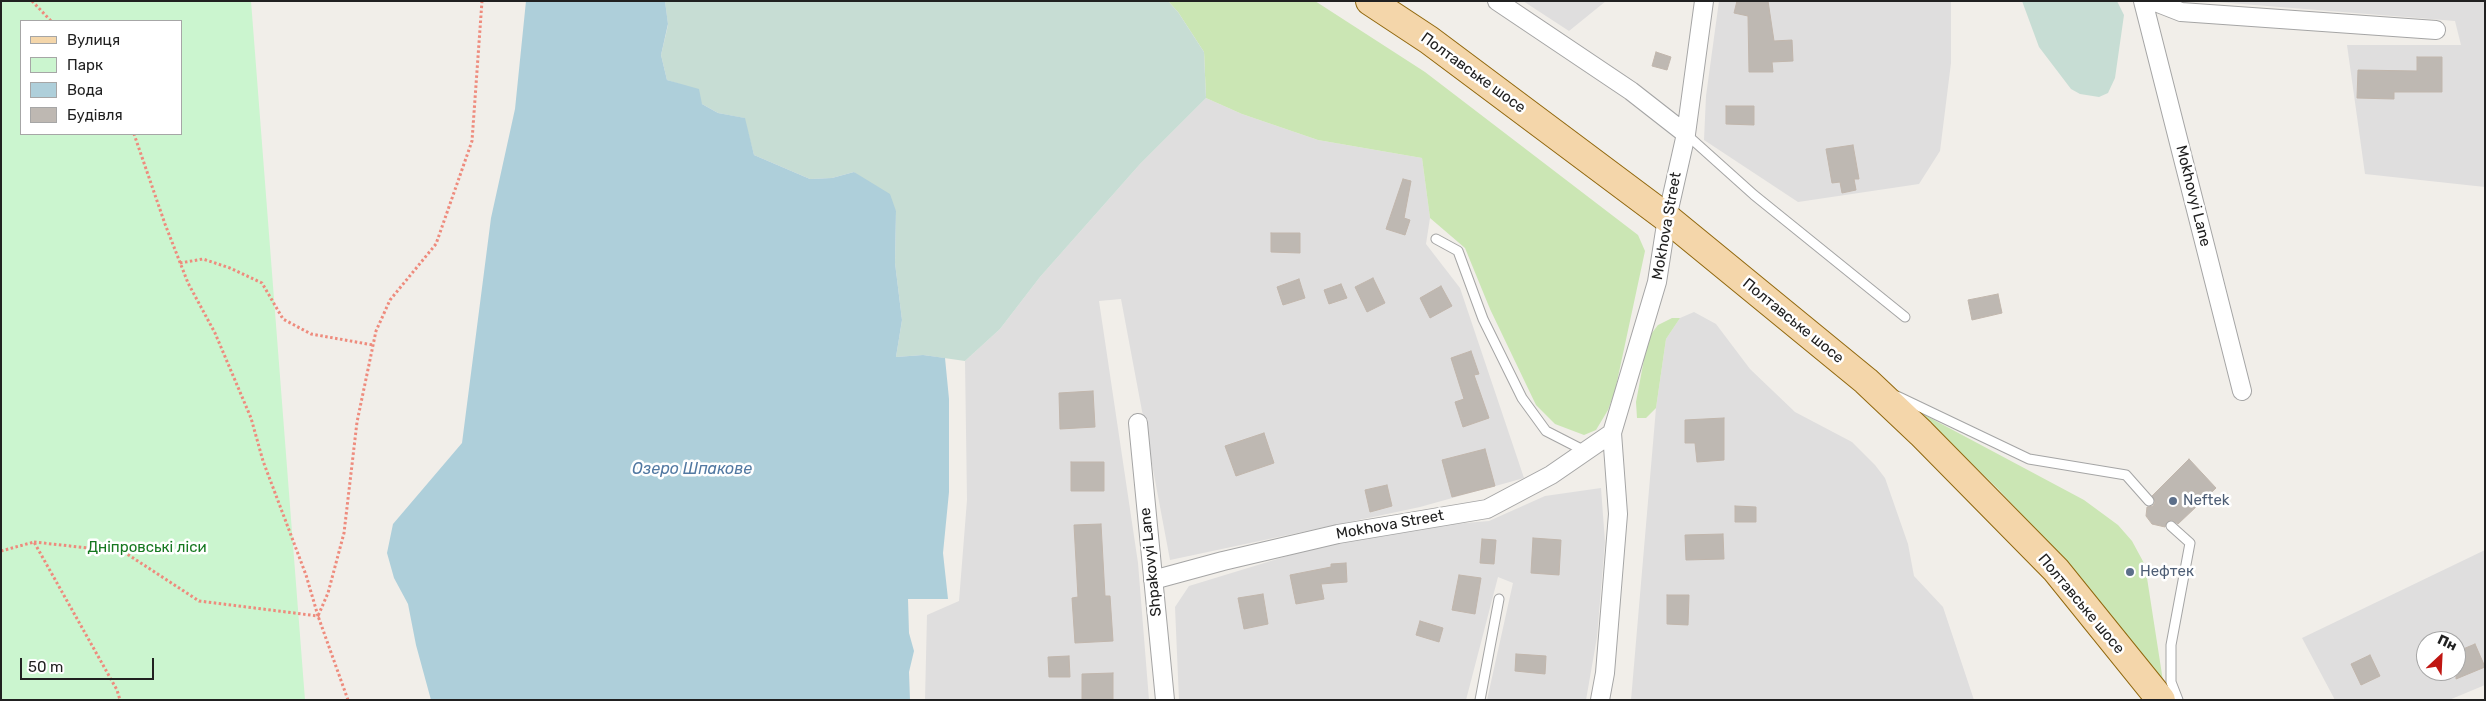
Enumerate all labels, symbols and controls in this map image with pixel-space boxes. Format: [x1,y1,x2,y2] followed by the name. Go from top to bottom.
[20,20,182,135] legend
[1417,29,1529,117] street label: Полтавське шосе
[67,31,120,49] text: Вулиця
[67,56,103,74] text: Парк
[67,81,103,99] text: Вода
[67,106,123,124] text: Будівля
[2172,143,2214,249] street label: Mokhovyi Lane
[1649,171,1685,281] street label: Mokhova Street
[1739,275,1847,367] street label: Полтавське шосе
[632,459,752,479] water label: Озеро Шпакове
[2183,492,2230,510] place label: Neftek
[2167,495,2179,507] marker: Neftek
[1136,507,1166,617] street label: Shpakovyi Lane
[1335,507,1445,543] street label: Mokhova Street
[87,539,207,557] park label: Дніпровські ліси
[2034,550,2128,658] street label: Полтавське шосе
[2140,563,2194,581] place label: Нефтек
[2124,566,2136,578] marker: Нефтек
[2416,631,2466,681] north arrow
[2435,631,2460,655] text: Пн
[22,648,156,680] scale bar
[28,658,63,676] text: 50 m

